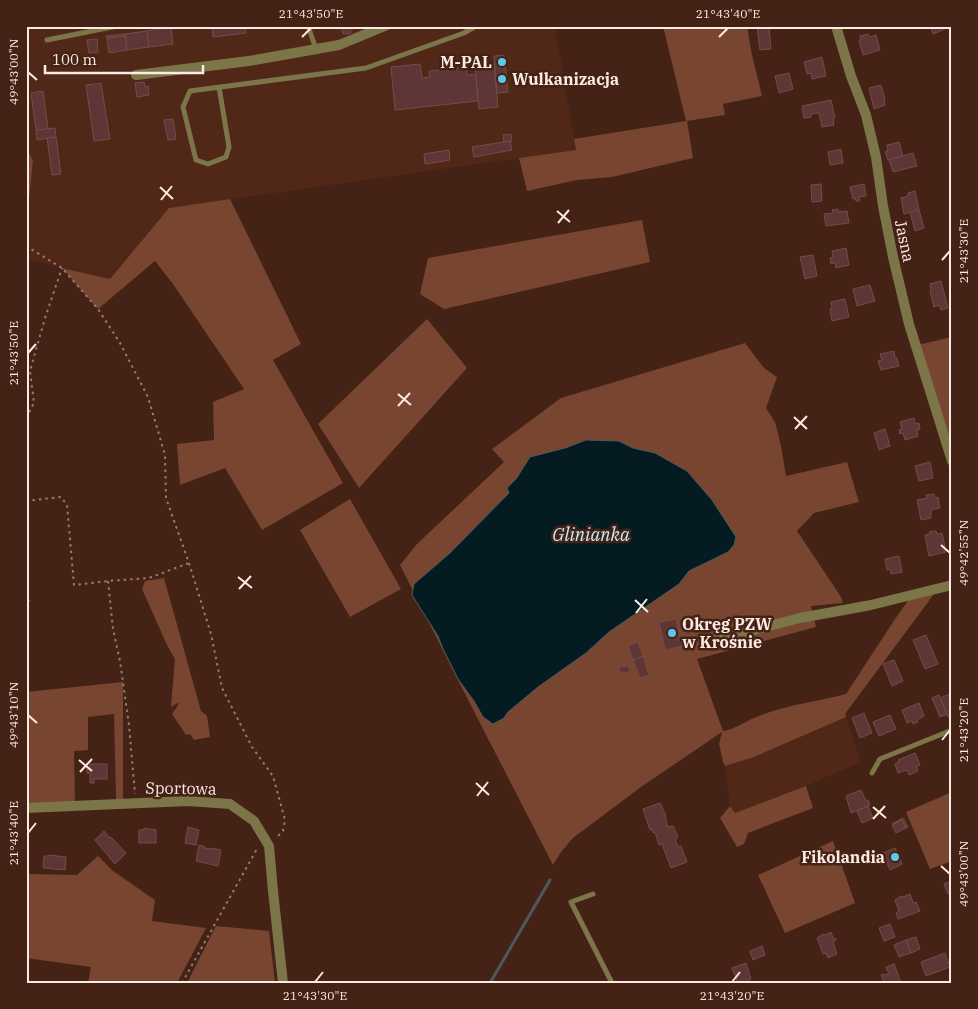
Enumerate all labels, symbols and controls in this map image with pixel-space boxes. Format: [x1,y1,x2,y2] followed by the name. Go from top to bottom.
[279,6,343,21] text: 21°43'50"E
[696,6,760,21] text: 21°43'40"E
[6,39,21,105] text: 49°43'00"N
[45,42,202,74] scale bar
[52,50,97,69] text: 100 m
[440,52,492,72] place label: M-PAL
[496,56,508,68] marker: M-PAL
[512,69,619,89] place label: Wulkanizacja
[496,73,508,85] marker: Wulkanizacja
[891,218,919,264] street label: Jasna
[956,219,971,283] text: 21°43'30"E
[6,321,21,385] text: 21°43'50"E
[956,520,971,586] text: 49°42'55"N
[552,523,630,546] water label: Glinianka
[682,614,772,652] place label: Okręg PZW w Krośnie
[666,627,678,639] marker: Okręg PZW w Krośnie
[6,682,21,748] text: 49°43'10"N
[956,698,971,762] text: 21°43'20"E
[145,777,217,799] street label: Sportowa
[6,801,21,865] text: 21°43'40"E
[956,841,971,907] text: 49°43'00"N
[801,847,885,867] place label: Fikolandia
[889,851,901,863] marker: Fikolandia
[283,988,347,1003] text: 21°43'30"E
[700,988,764,1003] text: 21°43'20"E

